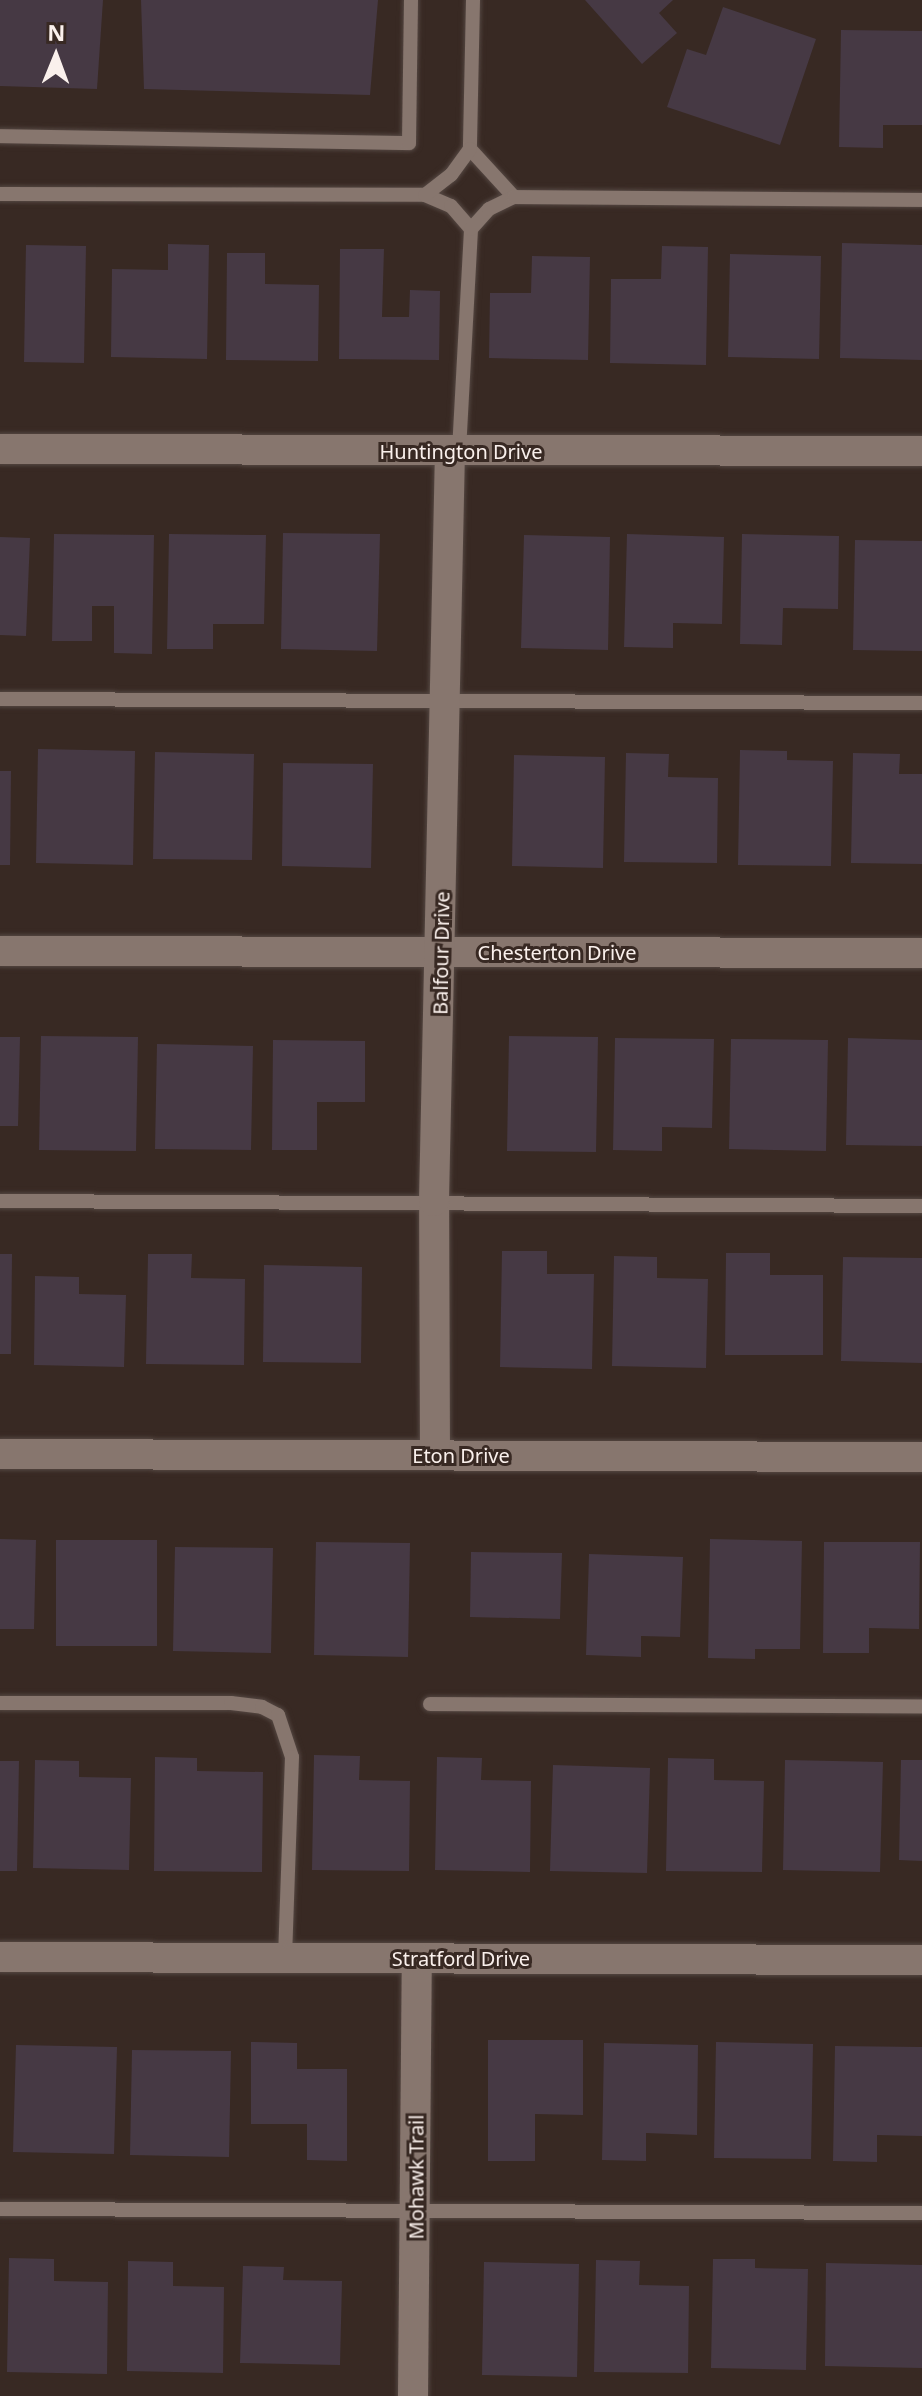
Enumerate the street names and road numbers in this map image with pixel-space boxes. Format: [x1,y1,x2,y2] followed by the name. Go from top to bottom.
[380,439,542,463] street label: Huntington Drive
[428,891,454,1015] street label: Balfour Drive
[478,940,636,964] street label: Chesterton Drive
[412,1443,510,1467] street label: Eton Drive
[392,1946,530,1970] street label: Stratford Drive
[404,2115,428,2239] street label: Mohawk Trail

